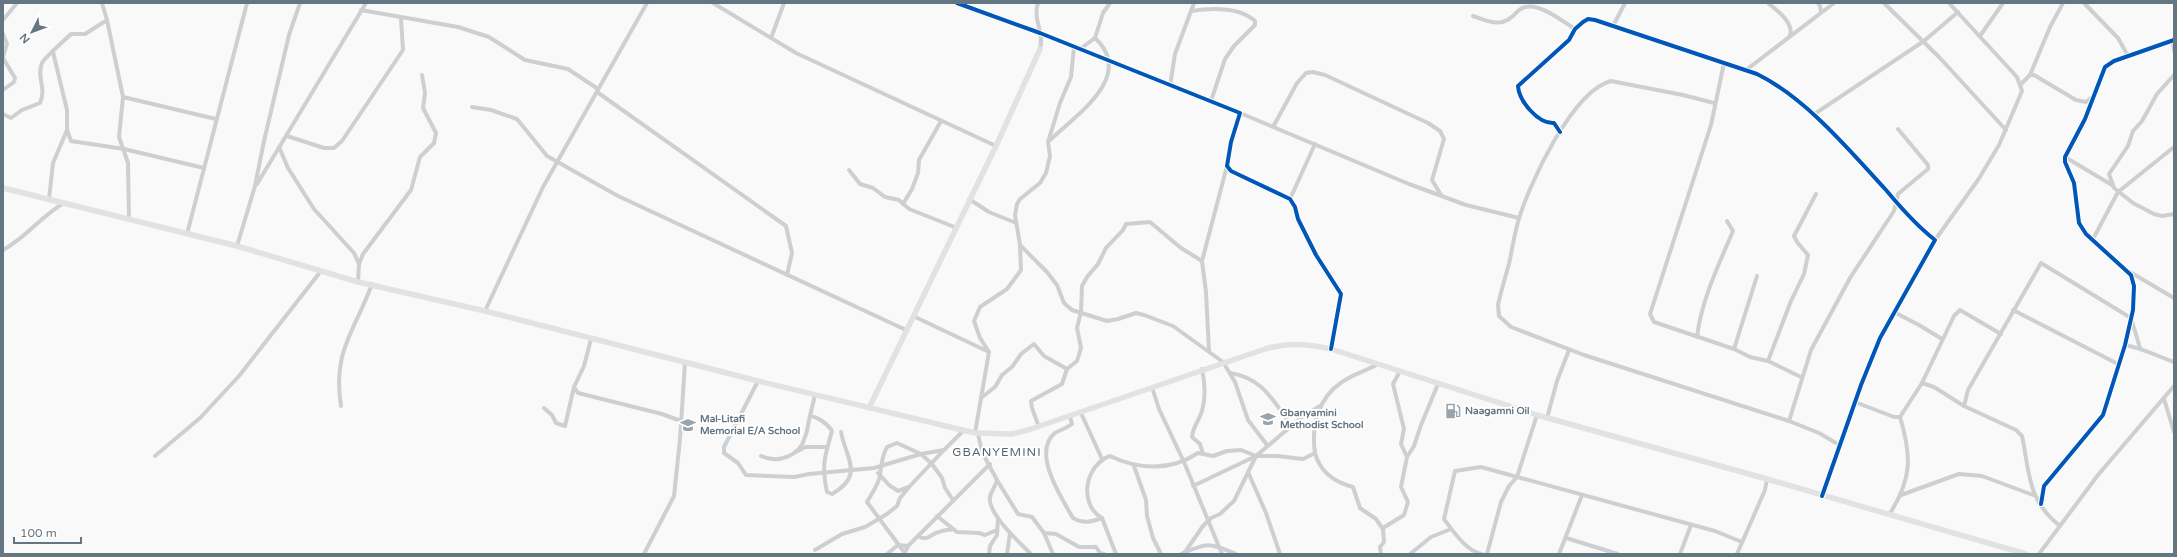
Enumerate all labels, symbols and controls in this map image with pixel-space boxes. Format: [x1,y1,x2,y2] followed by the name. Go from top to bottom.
[12,12,52,52] north arrow
[17,31,33,46] text: N
[1444,402,1462,420] fuel station icon: Naagamni Oil
[1465,405,1530,417] place label: Naagamni Oil
[1280,407,1363,431] place label: Gbanyamini Methodist School
[1259,410,1277,428] school or university icon: Gbanyamini Methodist School
[700,413,800,437] place label: Mal-Litafi Memorial E/A School
[679,416,697,434] school or university icon: Mal-Litafi Memorial E/A School
[952,445,1042,459] district label: GBANYEMINI
[14,519,81,545] scale bar
[20,526,57,540] text: 100 m

